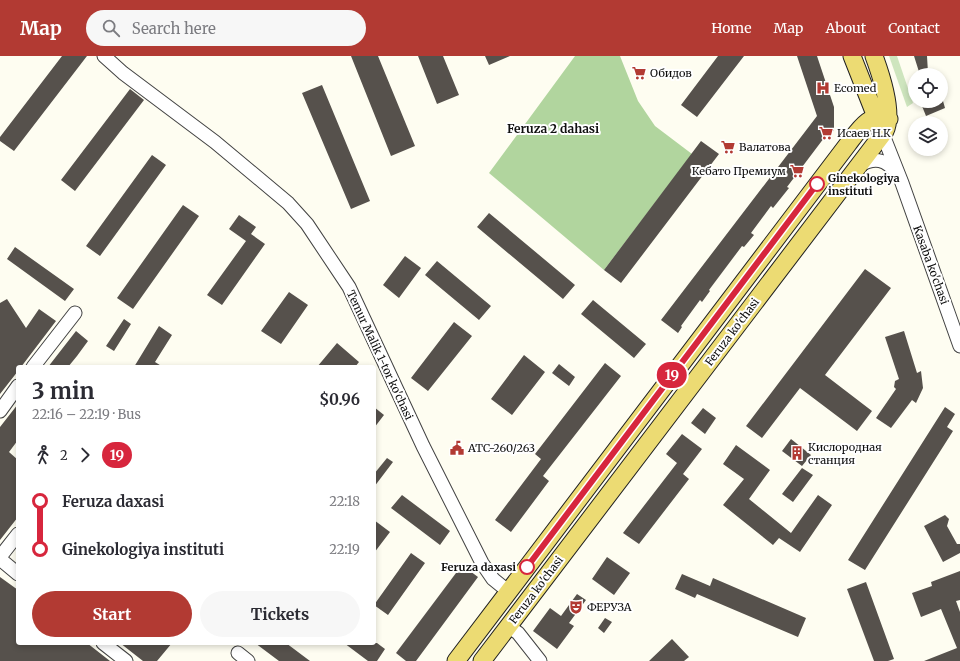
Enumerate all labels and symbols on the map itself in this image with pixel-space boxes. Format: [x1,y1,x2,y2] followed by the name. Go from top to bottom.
[631,65,647,81] supermarket icon: Обидов
[650,66,692,80] place label: Обидов
[815,80,831,96] hospital icon: Ecomed
[834,81,877,95] place label: Ecomed
[507,121,599,136] district label: Feruza 2 dahasi
[818,125,834,141] supermarket icon: Исаев Н.К
[837,126,891,140] place label: Исаев Н.К
[720,139,736,155] supermarket icon: Валатова
[739,140,791,154] place label: Валатова
[789,163,805,179] supermarket icon: Кебато Премиум
[692,164,786,178] place label: Кебато Премиум
[828,171,900,198] place label: Ginekologiya instituti
[809,176,825,192] marker: Ginekologiya instituti
[910,224,952,307] street label: Kasaba ko'chasi
[344,288,416,422] street label: Temur Malik 1-tor ko'chasi
[702,295,762,369] street label: Feruza ko'chasi
[654,362,690,388] line badge: 19
[449,440,465,456] public building icon: АТС-260/263
[808,440,882,467] place label: Кислородная станция
[467,441,535,455] place label: АТС-260/263
[789,445,805,461] building icon: Кислородная станция
[506,553,566,627] street label: Feruza ko'chasi
[519,559,535,575] marker: Feruza daxasi
[441,560,516,574] place label: Feruza daxasi
[568,599,584,615] theatre icon: ФЕРУЗА
[587,600,632,614] place label: ФЕРУЗА

